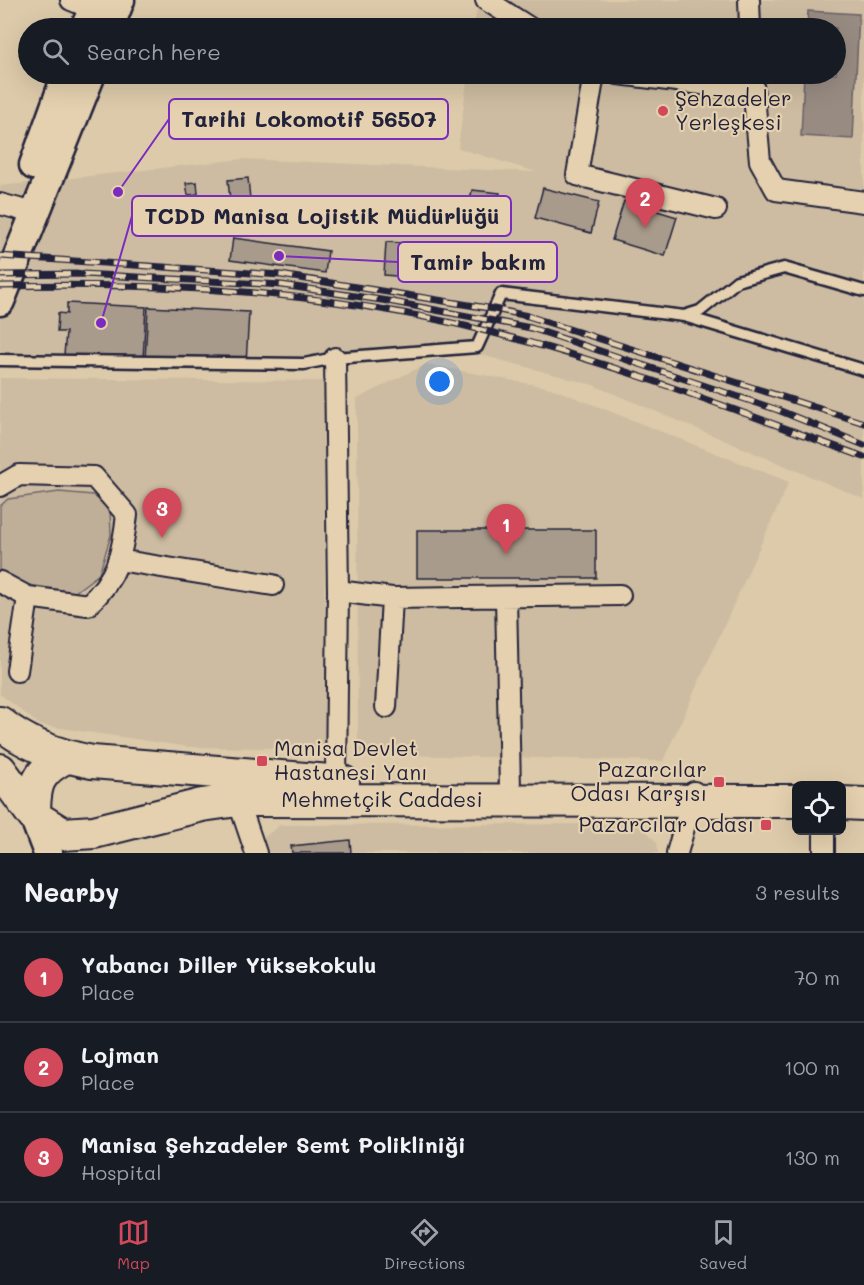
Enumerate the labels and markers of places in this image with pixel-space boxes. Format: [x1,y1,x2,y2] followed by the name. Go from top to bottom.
[675,84,792,135] place label: Şehzadeler Yerleşkesi
[169,99,448,139] callout: Tarihi Lokomotif 56507
[656,104,670,118] marker: Şehzadeler Yerleşkesi
[626,178,664,228] pin: 2
[132,196,511,236] callout: TCDD Manisa Lojistik Müdürlüğü
[398,242,557,282] callout: Tamir bakım
[142,488,182,538] pin: 3
[486,504,526,554] pin: 1
[274,734,428,785] place label: Manisa Devlet Hastanesi Yanı
[255,754,269,768] marker: Manisa Devlet Hastanesi Yanı
[570,755,707,806] place label: Pazarcılar Odası Karşısı
[712,775,726,789] marker: Pazarcılar Odası Karşısı
[578,810,754,837] place label: Pazarcılar Odası
[759,818,773,832] marker: Pazarcılar Odası

